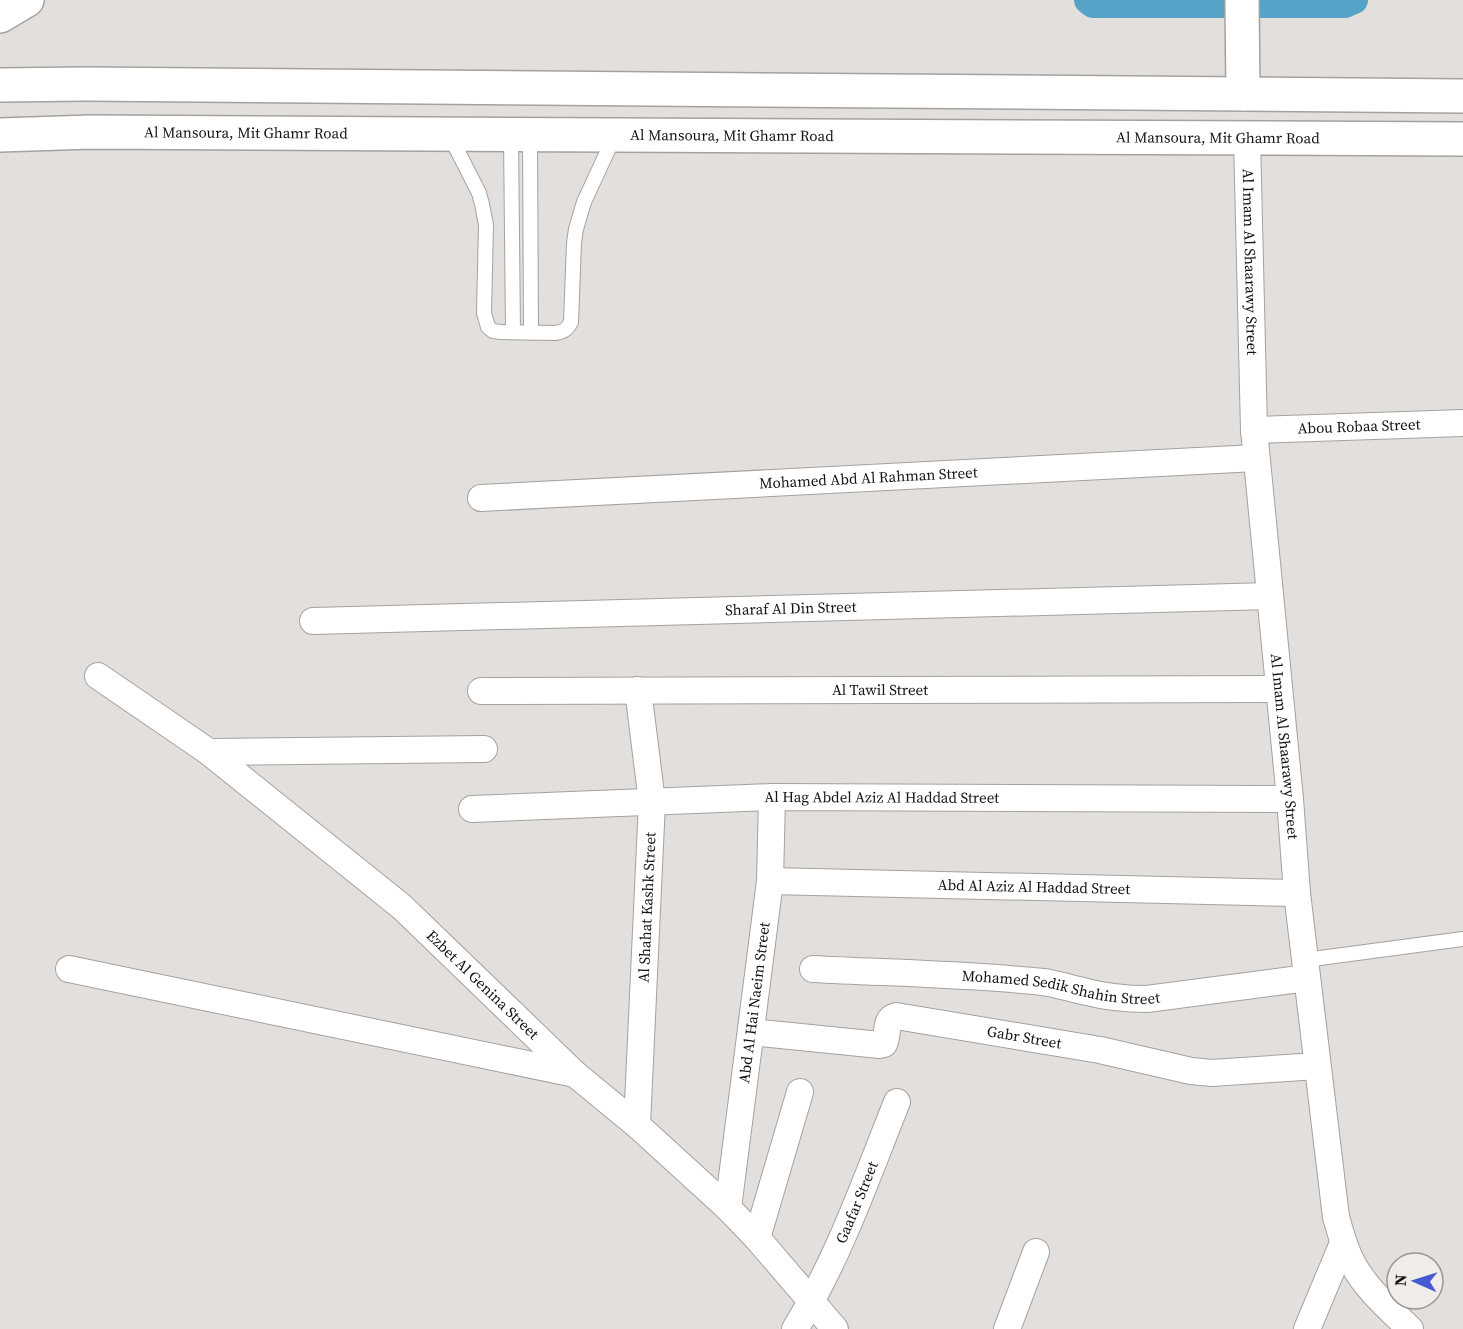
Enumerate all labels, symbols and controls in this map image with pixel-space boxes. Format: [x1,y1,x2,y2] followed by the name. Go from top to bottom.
[144,121,348,143] street label: Al Mansoura, Mit Ghamr Road
[630,124,834,146] street label: Al Mansoura, Mit Ghamr Road
[1116,126,1320,148] street label: Al Mansoura, Mit Ghamr Road
[1238,168,1263,356] street label: Al Imam Al Shaarawy Street
[1297,413,1421,439] street label: Abou Robaa Street
[759,461,978,494] street label: Mohamed Abd Al Rahman Street
[725,596,857,620] street label: Sharaf Al Din Street
[1266,653,1304,840] street label: Al Imam Al Shaarawy Street
[832,679,928,700] street label: Al Tawil Street
[764,786,999,808] street label: Al Hag Abdel Aziz Al Haddad Street
[633,831,661,983] street label: Al Shahat Kashk Street
[937,874,1131,899] street label: Abd Al Aziz Al Haddad Street
[733,921,775,1084] street label: Abd Al Hai Naeim Street
[422,925,544,1044] street label: Ezbet Al Genina Street
[961,965,1161,1009] street label: Mohamed Sedik Shahin Street
[985,1020,1063,1053] street label: Gabr Street
[830,1158,883,1247] street label: Gaafar Street
[1385,1251,1445,1311] north arrow
[1389,1273,1411,1287] text: N

